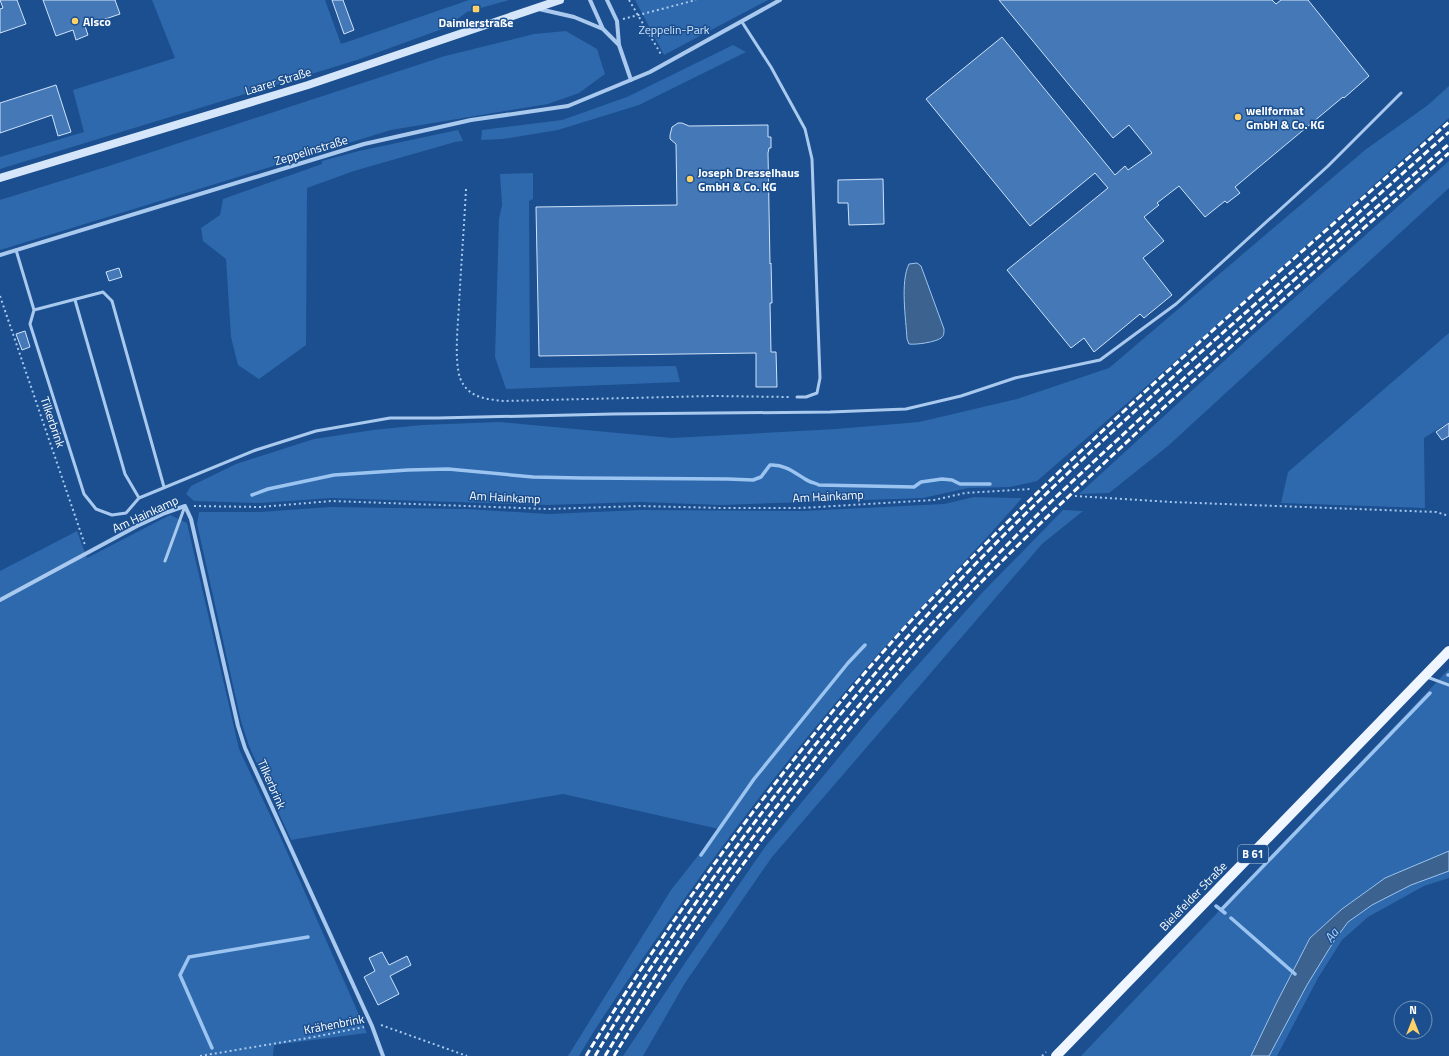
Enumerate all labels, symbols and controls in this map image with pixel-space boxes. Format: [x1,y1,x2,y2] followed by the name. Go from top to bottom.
[471,4,481,14] marker: Daimlerstraße
[83,12,111,31] place label: Alsco
[439,13,513,32] place label: Daimlerstraße
[70,16,80,26] marker: Alsco
[638,20,710,39] park label: Zeppelin-Park
[243,62,313,100] street label: Laarer Straße
[1246,101,1325,134] place label: wellformat GmbH & Co. KG
[1233,112,1243,122] marker: wellformat GmbH & Co. KG
[272,130,350,170] street label: Zeppelinstraße
[698,163,800,196] place label: Joseph Dresselhaus GmbH & Co. KG
[685,174,695,184] marker: Joseph Dresselhaus GmbH & Co. KG
[35,394,71,450] street label: Tilkerbrink
[792,485,864,507] street label: Am Hainkamp
[469,486,541,508] street label: Am Hainkamp
[109,490,181,538] street label: Am Hainkamp
[253,756,292,812] street label: Tilkerbrink
[1238,845,1268,863] road number: B 61
[1155,857,1231,935] street label: Bielefelder Straße
[1319,922,1344,946] water label: Aa
[1393,1000,1433,1040] north arrow
[1409,1002,1417,1018] text: N
[302,1009,366,1039] street label: Krähenbrink

